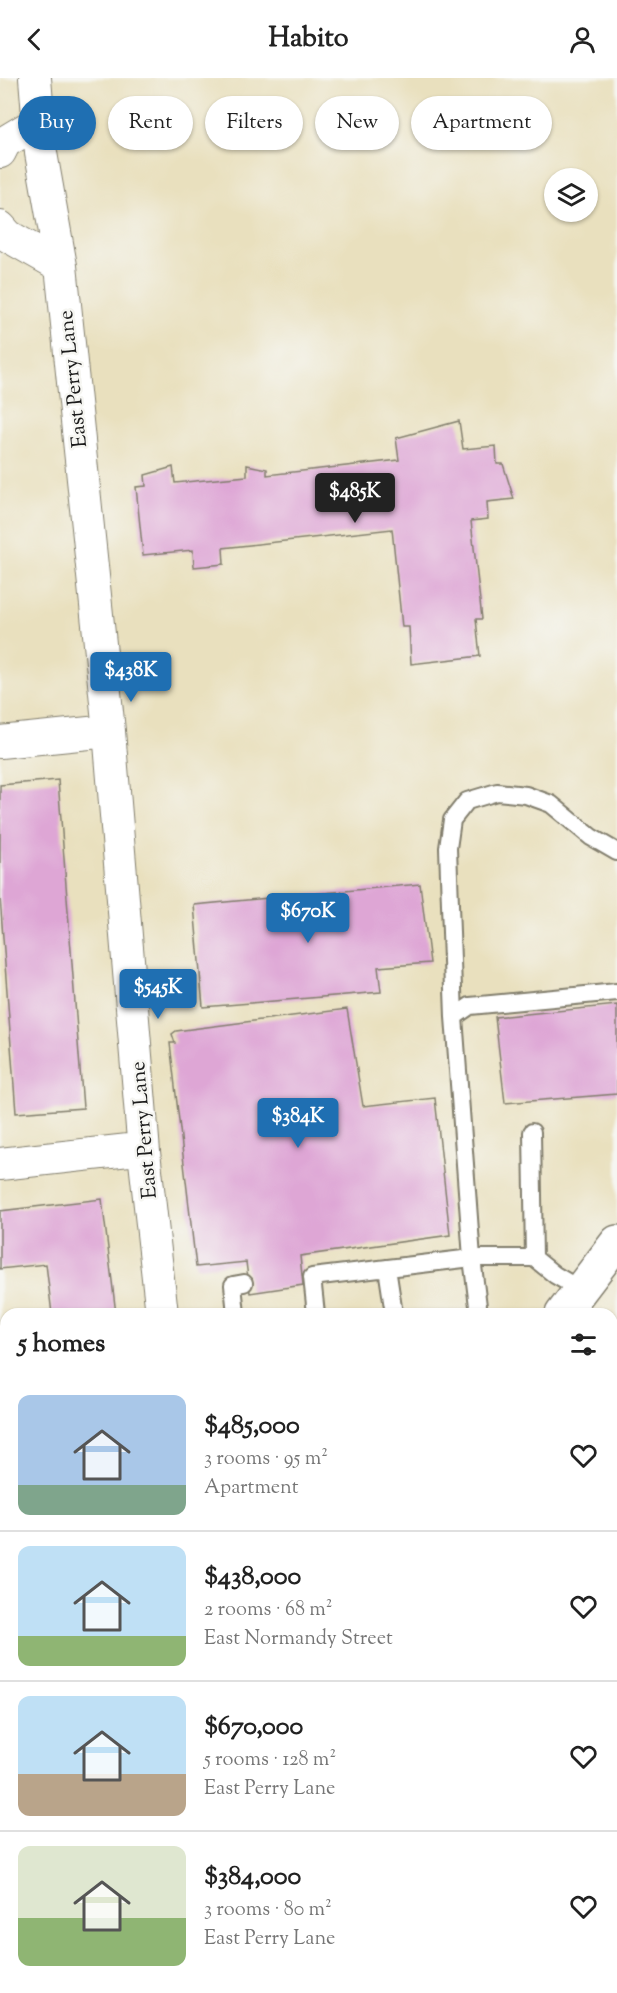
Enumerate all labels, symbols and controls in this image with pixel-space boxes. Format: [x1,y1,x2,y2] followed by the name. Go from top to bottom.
[269,20,348,59] text: Habito
[18,23,51,56] icon: back
[566,23,599,56] icon: person
[18,96,96,150] chip: Buy
[108,96,193,150] chip: Rent
[205,96,303,150] chip: Filters
[315,96,399,150] chip: New
[411,96,552,150] chip: Apartment
[544,168,598,222] map controls
[544,168,598,222] button: layers
[52,309,96,449] street label: East Perry Lane
[313,473,397,524] pin: $485K
[329,478,381,507] text: $485K
[89,652,173,703] pin: $438K
[104,657,158,686] text: $438K
[266,893,350,944] pin: $670K
[280,898,336,927] text: $670K
[116,969,200,1020] pin: $545K
[134,974,182,1003] text: $545K
[124,1060,166,1200] street label: East Perry Lane
[256,1098,340,1149] pin: $384K
[271,1103,325,1132] text: $384K
[18,1326,105,1363] text: 5 homes
[567,1328,600,1361] icon: filters
[204,1408,300,1445] text: $485,000
[66,1419,138,1491] icon: home
[567,1439,600,1472] icon: heart
[204,1445,328,1474] text: 3 rooms · 95 m²
[204,1474,299,1503] text: Apartment
[204,1559,301,1596] text: $438,000
[66,1570,138,1642] icon: home
[567,1590,600,1623] icon: heart
[204,1596,332,1625] text: 2 rooms · 68 m²
[204,1625,393,1654] text: East Normandy Street
[204,1709,303,1746] text: $670,000
[66,1720,138,1792] icon: home
[567,1740,600,1773] icon: heart
[204,1746,336,1775] text: 5 rooms · 128 m²
[204,1775,335,1804] text: East Perry Lane
[204,1859,301,1896] text: $384,000
[66,1870,138,1942] icon: home
[567,1890,600,1923] icon: heart
[204,1896,332,1925] text: 3 rooms · 80 m²
[204,1925,335,1954] text: East Perry Lane

